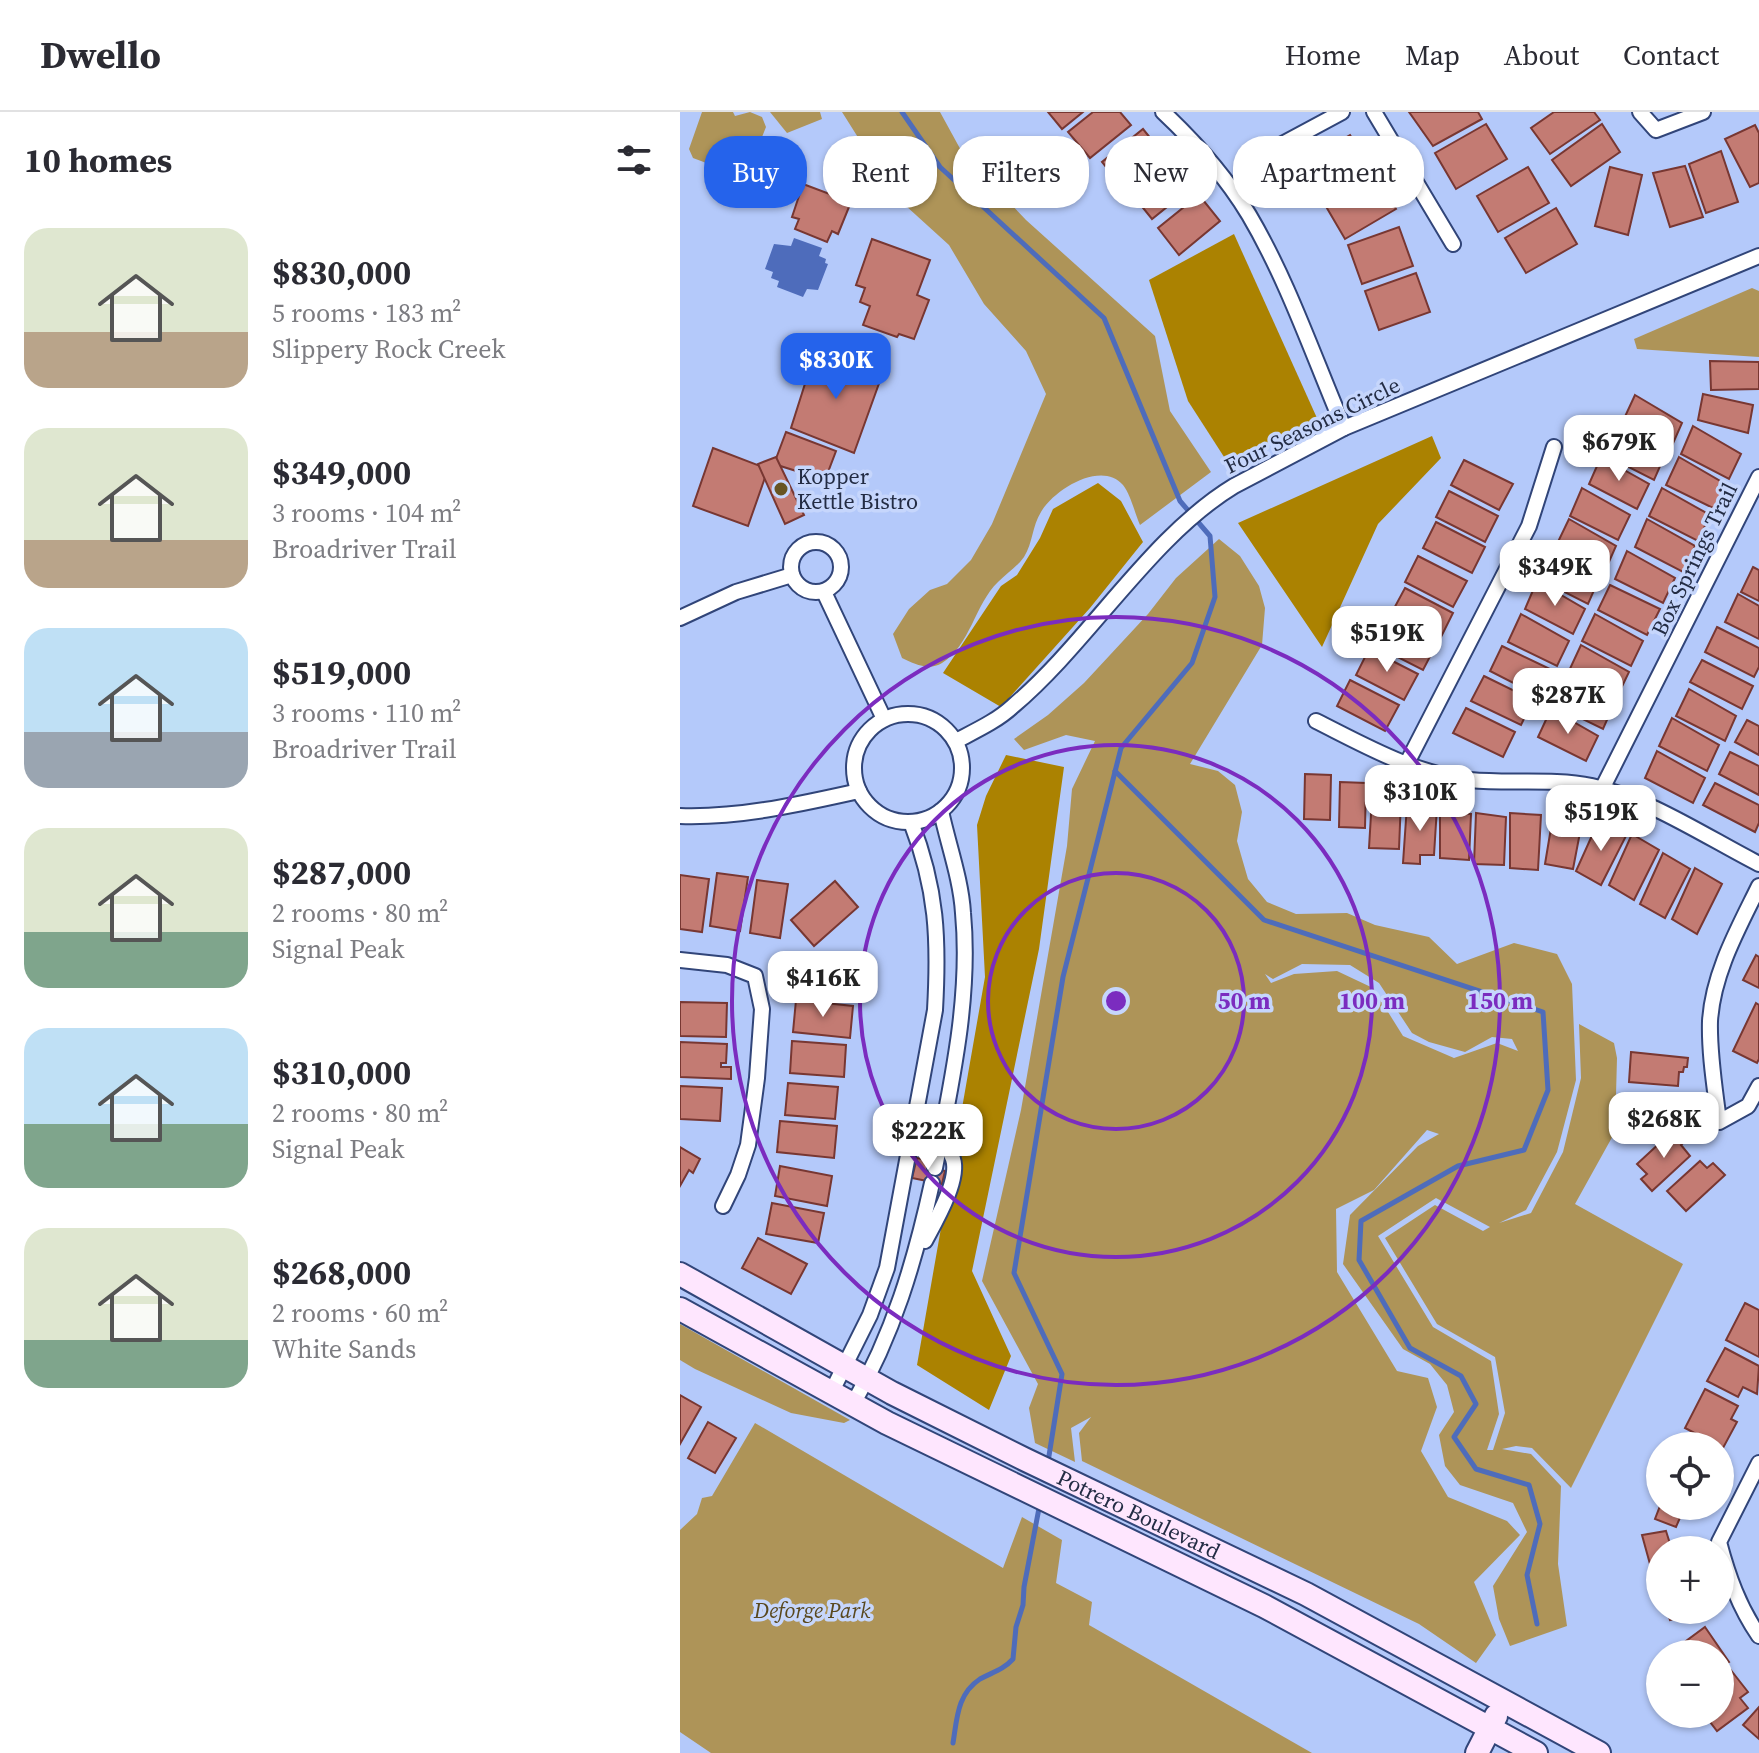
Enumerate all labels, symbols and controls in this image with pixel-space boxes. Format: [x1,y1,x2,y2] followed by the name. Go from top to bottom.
[40,29,161,81] text: Dwello
[1285,36,1361,74] text: Home
[1405,36,1460,74] text: Map
[1504,36,1579,74] text: About
[1623,36,1719,74] text: Contact
[704,136,807,208] chip: Buy
[823,136,937,208] chip: Rent
[953,136,1089,208] chip: Filters
[1105,136,1217,208] chip: New
[1233,136,1424,208] chip: Apartment
[24,137,172,183] text: 10 homes
[612,138,656,182] icon: filters
[272,249,411,295] text: $830,000
[88,260,184,356] icon: home
[272,295,461,331] text: 5 rooms · 183 m²
[272,331,505,367] text: Slippery Rock Creek
[780,333,892,401] pin: $830K
[799,341,873,377] text: $830K
[1219,369,1405,481] street label: Four Seasons Circle
[1563,415,1675,483] pin: $679K
[1582,423,1656,459] text: $679K
[272,449,411,495] text: $349,000
[88,460,184,556] icon: home
[797,461,918,516] place label: Kopper Kettle Bistro
[1644,477,1744,641] street label: Box Springs Trail
[772,480,790,498] marker: Kopper Kettle Bistro
[272,495,461,531] text: 3 rooms · 104 m²
[272,531,456,567] text: Broadriver Trail
[1499,540,1611,608] pin: $349K
[1518,548,1592,584] text: $349K
[1331,606,1443,674] pin: $519K
[1350,614,1424,650] text: $519K
[272,649,411,695] text: $519,000
[88,660,184,756] icon: home
[1512,668,1624,736] pin: $287K
[1531,676,1605,712] text: $287K
[272,695,461,731] text: 3 rooms · 110 m²
[272,731,456,767] text: Broadriver Trail
[1364,765,1476,833] pin: $310K
[1383,773,1457,809] text: $310K
[1545,785,1657,853] pin: $519K
[1564,793,1638,829] text: $519K
[272,849,411,895] text: $287,000
[88,860,184,956] icon: home
[272,895,448,931] text: 2 rooms · 80 m²
[272,931,405,967] text: Signal Peak
[767,951,879,1019] pin: $416K
[786,959,860,995] text: $416K
[1218,984,1271,1017] text: 50 m
[1339,984,1405,1017] text: 100 m
[1467,984,1533,1017] text: 150 m
[1102,987,1130,1015] centre of rings
[272,1049,411,1095] text: $310,000
[88,1060,184,1156] icon: home
[1608,1092,1720,1160] pin: $268K
[272,1095,448,1131] text: 2 rooms · 80 m²
[1627,1100,1701,1136] text: $268K
[872,1104,984,1172] pin: $222K
[891,1112,965,1148] text: $222K
[272,1131,405,1167] text: Signal Peak
[272,1249,411,1295] text: $268,000
[88,1260,184,1356] icon: home
[272,1295,448,1331] text: 2 rooms · 60 m²
[272,1331,416,1367] text: White Sands
[1646,1432,1734,1728] map controls
[1646,1432,1734,1520] button: locate
[1052,1462,1226,1566] street label: Potrero Boulevard
[1646,1536,1734,1624] button: +
[753,1595,871,1625] park label: Deforge Park
[1646,1640,1734,1728] button: −

